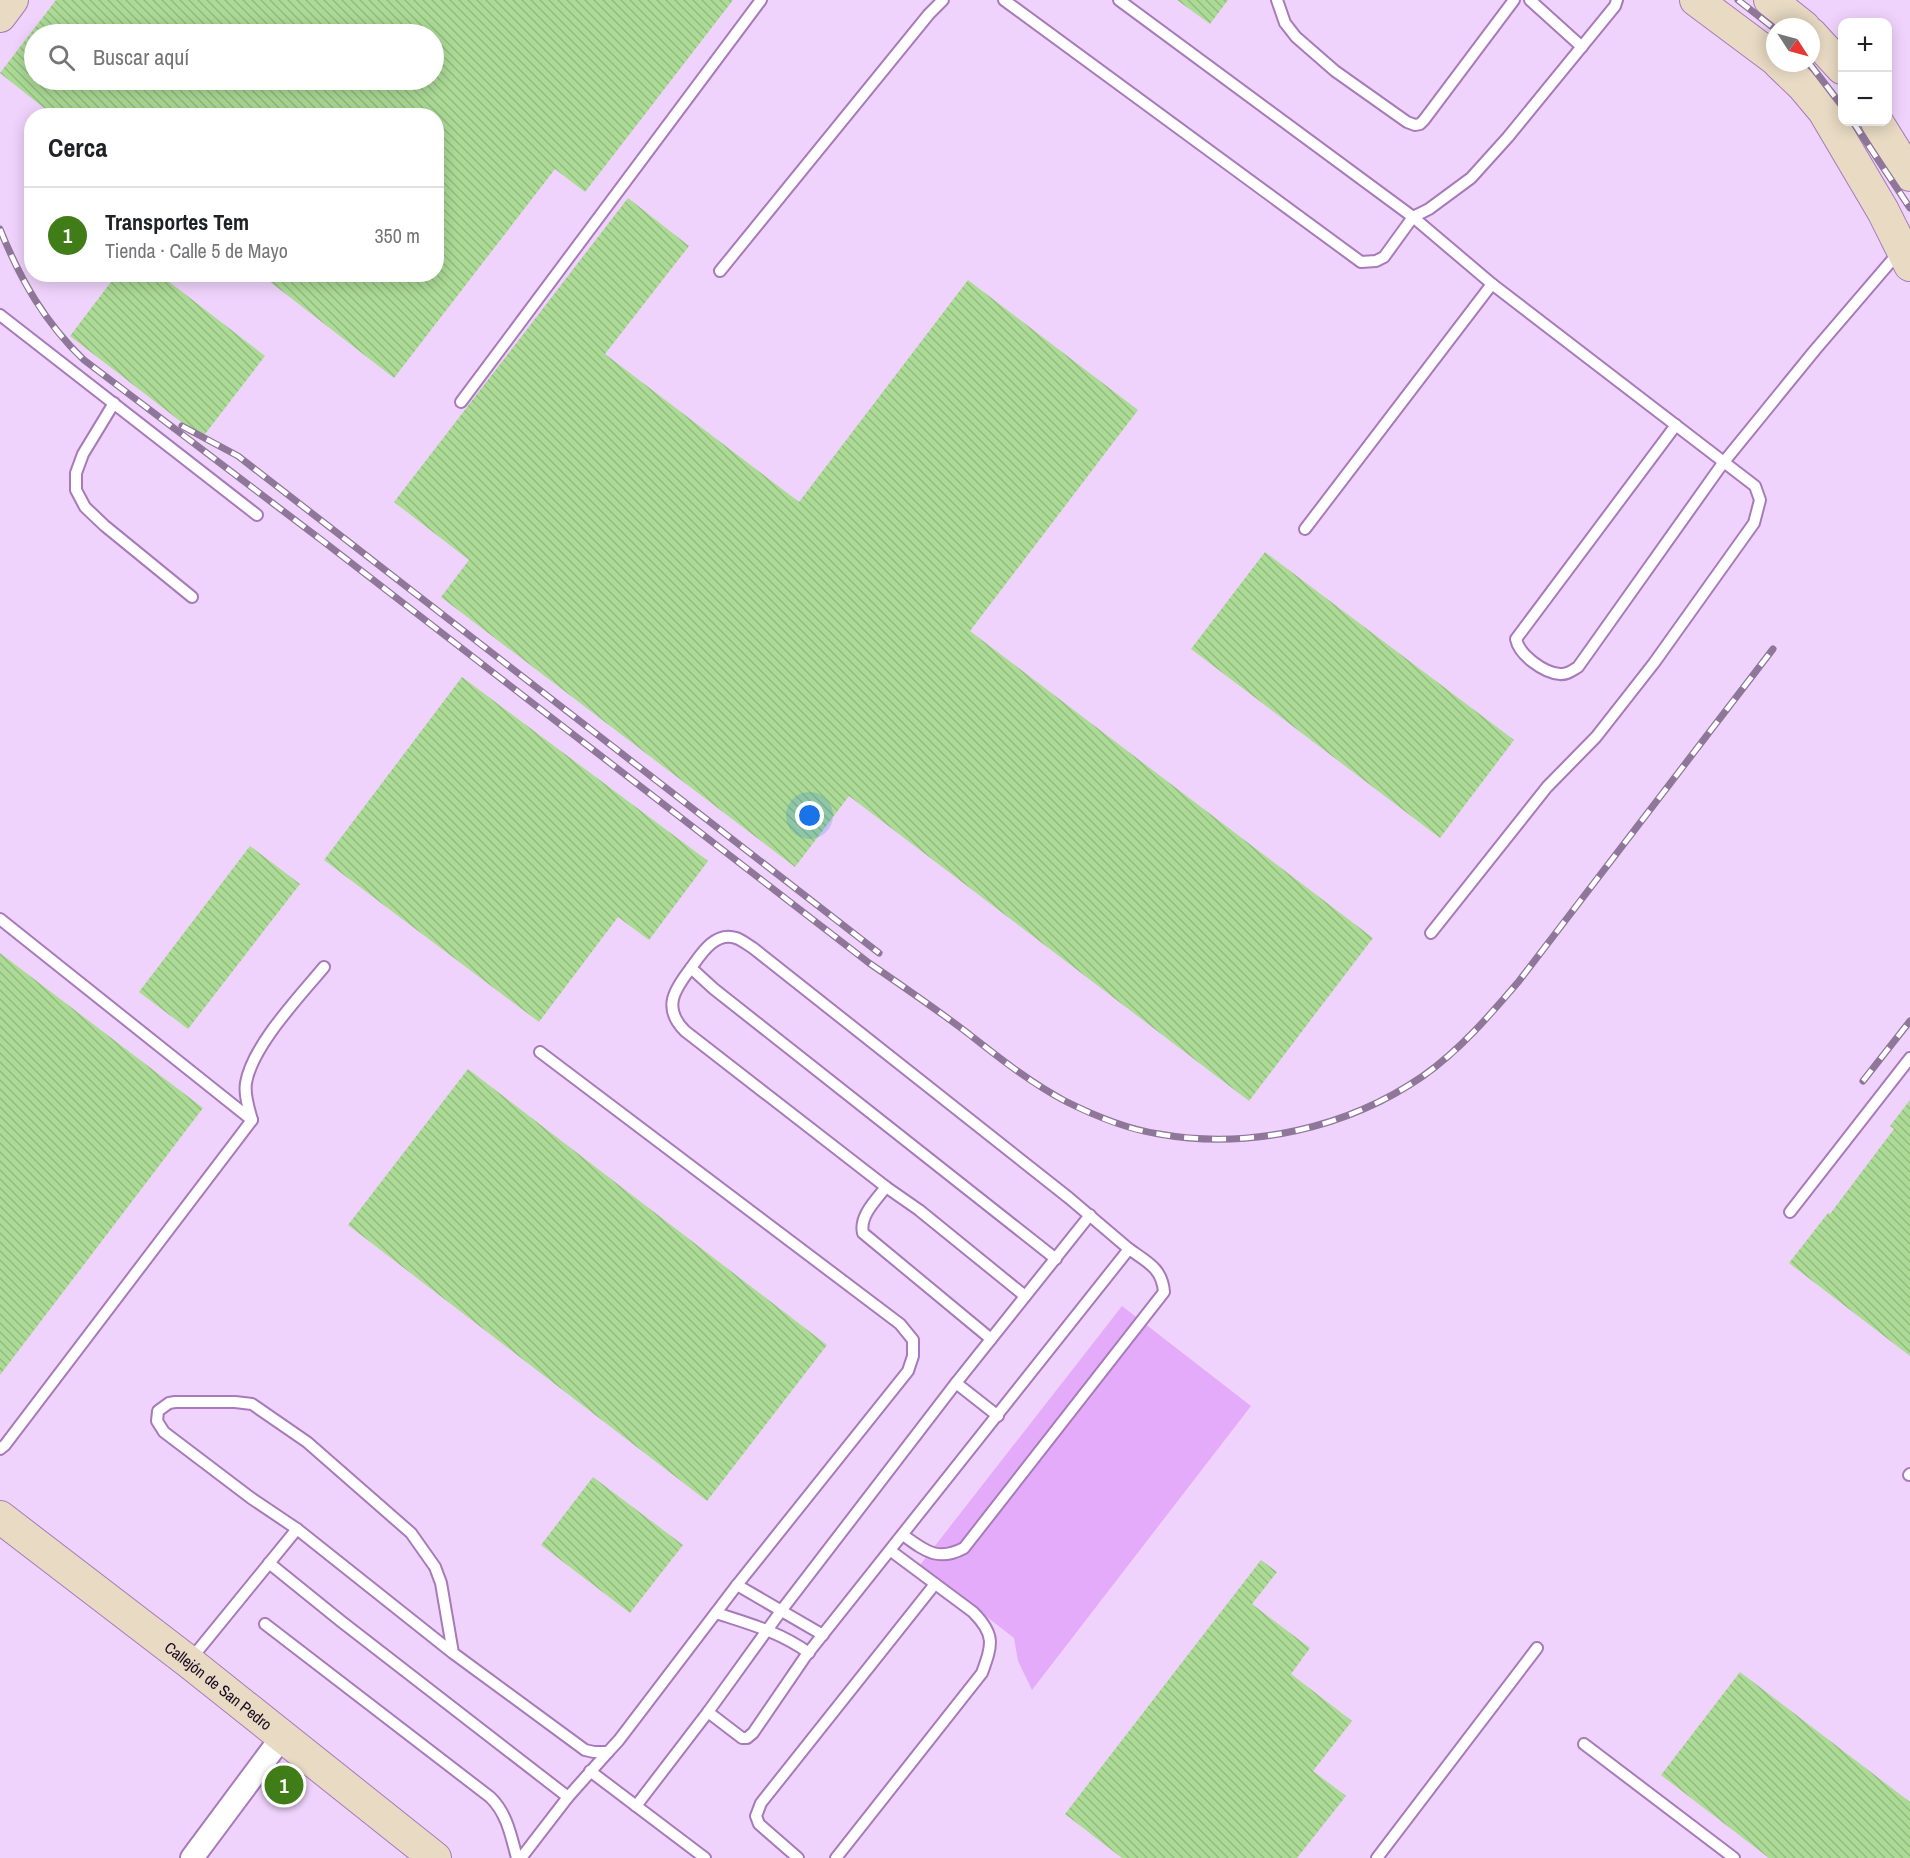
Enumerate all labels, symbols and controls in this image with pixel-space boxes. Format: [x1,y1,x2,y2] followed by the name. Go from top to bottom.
[1766,18,1820,72] north arrow
[1838,18,1892,126] map controls
[1838,18,1892,72] button: +
[24,24,444,90] search box
[45,41,78,74] icon: search
[93,42,189,72] text: Buscar aquí
[1838,72,1892,126] button: −
[48,130,107,165] text: Cerca
[105,207,249,237] text: Transportes Tem
[63,222,72,249] text: 1
[374,222,420,249] text: 350 m
[105,237,288,264] text: Tienda · Calle 5 de Mayo
[795,801,824,830] your location
[160,1636,277,1735] street label: Callejón de San Pedro
[264,1762,304,1808] pin: 1

